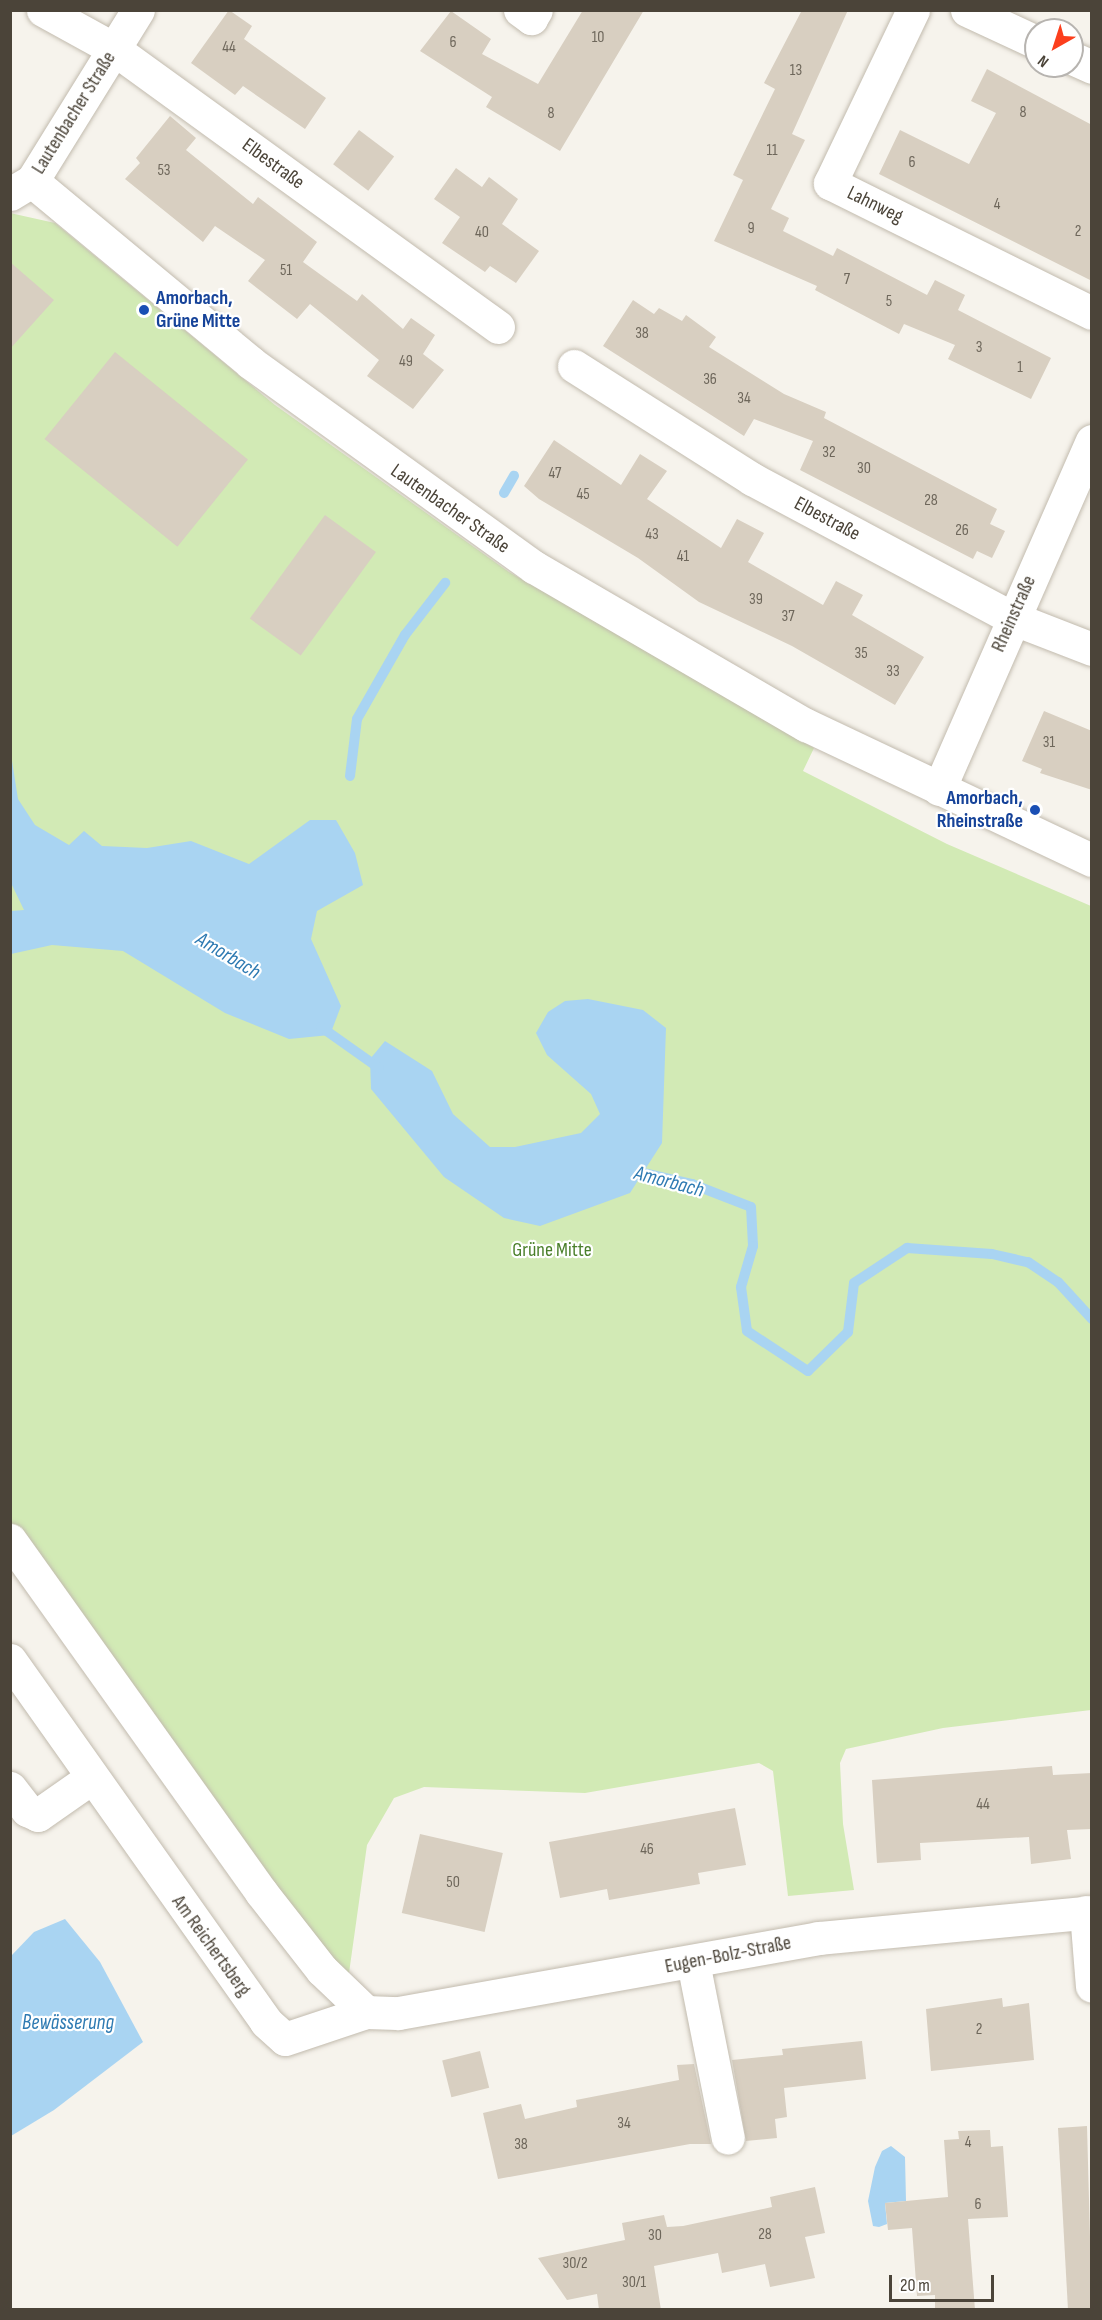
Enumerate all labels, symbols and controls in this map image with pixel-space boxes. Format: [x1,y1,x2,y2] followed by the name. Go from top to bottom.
[1024,18,1084,78] north arrow
[592,28,604,48] house number: 10
[449,33,457,53] house number: 6
[222,38,236,58] house number: 44
[27,47,121,179] street label: Lautenbacher Straße
[1034,51,1053,71] text: N
[790,61,802,81] house number: 13
[1019,103,1027,123] house number: 8
[547,104,555,124] house number: 8
[237,133,309,195] street label: Elbestraße
[766,141,778,161] house number: 11
[908,153,916,173] house number: 6
[157,161,171,181] house number: 53
[843,181,907,229] street label: Lahnweg
[994,195,1000,215] house number: 4
[747,219,755,239] house number: 9
[1075,222,1081,242] house number: 2
[475,223,489,243] house number: 40
[280,261,292,281] house number: 51
[844,270,850,290] house number: 7
[156,286,240,333] place label: Amorbach, Grüne Mitte
[886,292,892,312] house number: 5
[137,303,151,317] marker: Amorbach, Grüne Mitte
[635,324,649,344] house number: 38
[976,338,982,358] house number: 3
[399,352,413,372] house number: 49
[1017,358,1023,378] house number: 1
[703,370,717,390] house number: 36
[737,389,751,409] house number: 34
[822,443,836,463] house number: 32
[386,459,514,559] street label: Lautenbacher Straße
[857,459,871,479] house number: 30
[549,464,561,484] house number: 47
[576,485,590,505] house number: 45
[924,491,938,511] house number: 28
[790,492,864,546] street label: Elbestraße
[955,521,969,541] house number: 26
[645,525,659,545] house number: 43
[677,547,689,567] house number: 41
[987,572,1041,656] street label: Rheinstraße
[749,590,763,610] house number: 39
[781,607,795,627] house number: 37
[854,644,868,664] house number: 35
[886,662,900,682] house number: 33
[1043,733,1055,753] house number: 31
[937,786,1023,833] place label: Amorbach, Rheinstraße
[1028,803,1042,817] marker: Amorbach, Rheinstraße
[191,927,265,985] water label: Amorbach
[632,1161,706,1203] water label: Amorbach
[512,1238,592,1262] park label: Grüne Mitte
[976,1795,990,1815] house number: 44
[640,1840,654,1860] house number: 46
[446,1873,460,1893] house number: 50
[166,1891,256,2001] street label: Am Reichertsberg
[663,1931,793,1979] street label: Eugen-Bolz-Straße
[22,2010,114,2036] water label: Bewässerung
[976,2020,982,2040] house number: 2
[617,2114,631,2134] house number: 34
[965,2133,971,2153] house number: 4
[514,2135,528,2155] house number: 38
[974,2195,982,2215] house number: 6
[758,2225,772,2245] house number: 28
[648,2226,662,2246] house number: 30
[562,2254,588,2274] house number: 30/2
[892,2263,997,2301] scale bar
[622,2273,646,2293] house number: 30/1
[900,2275,930,2296] text: 20 m

